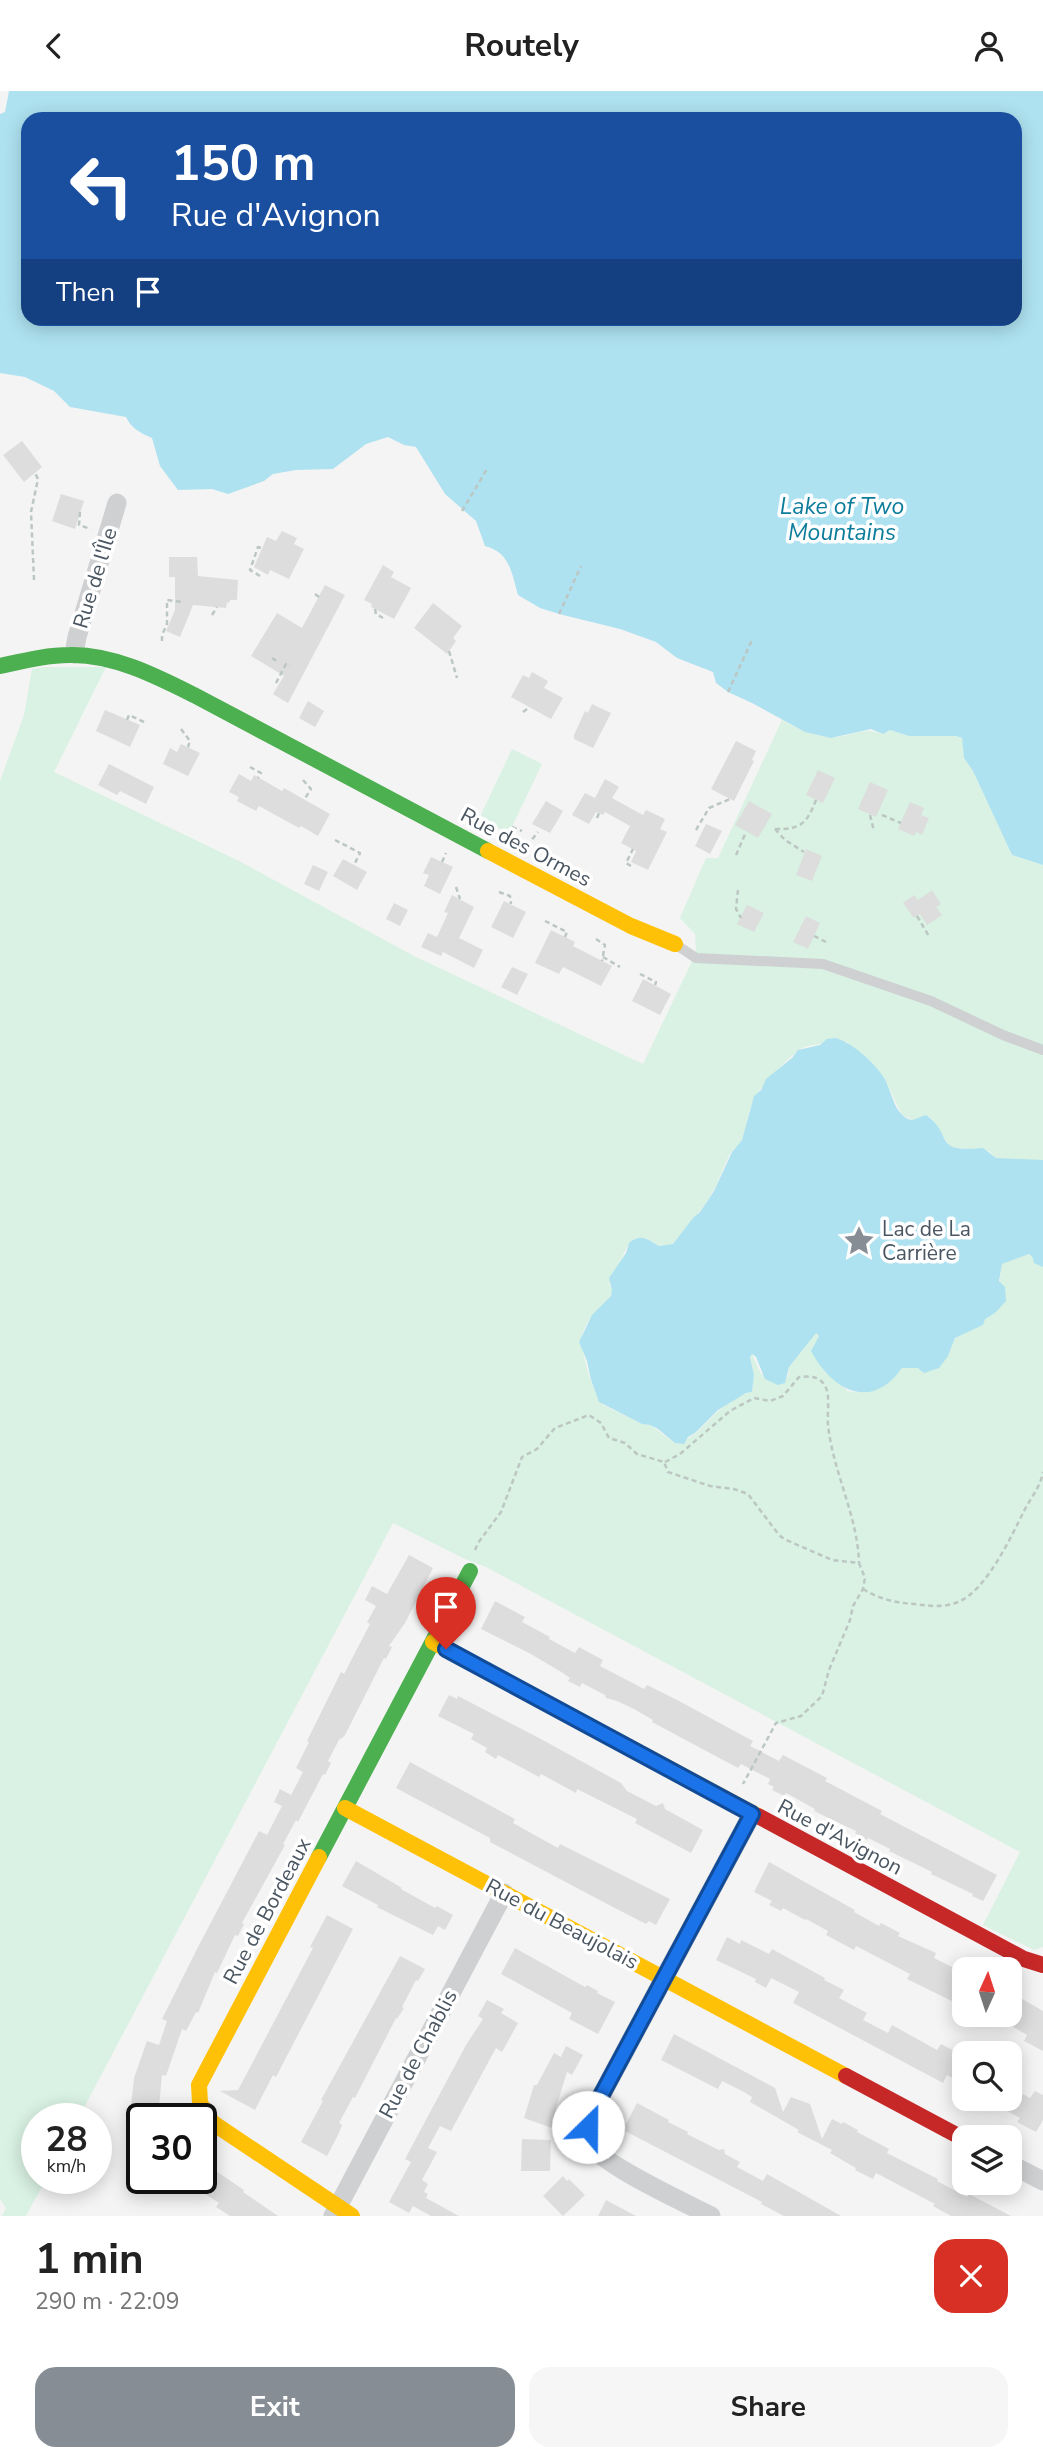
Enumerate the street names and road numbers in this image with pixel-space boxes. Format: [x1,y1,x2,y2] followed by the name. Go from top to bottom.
[66,524,124,632] street label: Rue de l'Île
[456,801,596,893] street label: Rue des Ormes
[773,1792,907,1882] street label: Rue d'Avignon
[217,1833,317,1989] street label: Rue de Bordeaux
[481,1872,643,1976] street label: Rue du Beaujolais
[372,1985,464,2123] street label: Rue de Chablis

